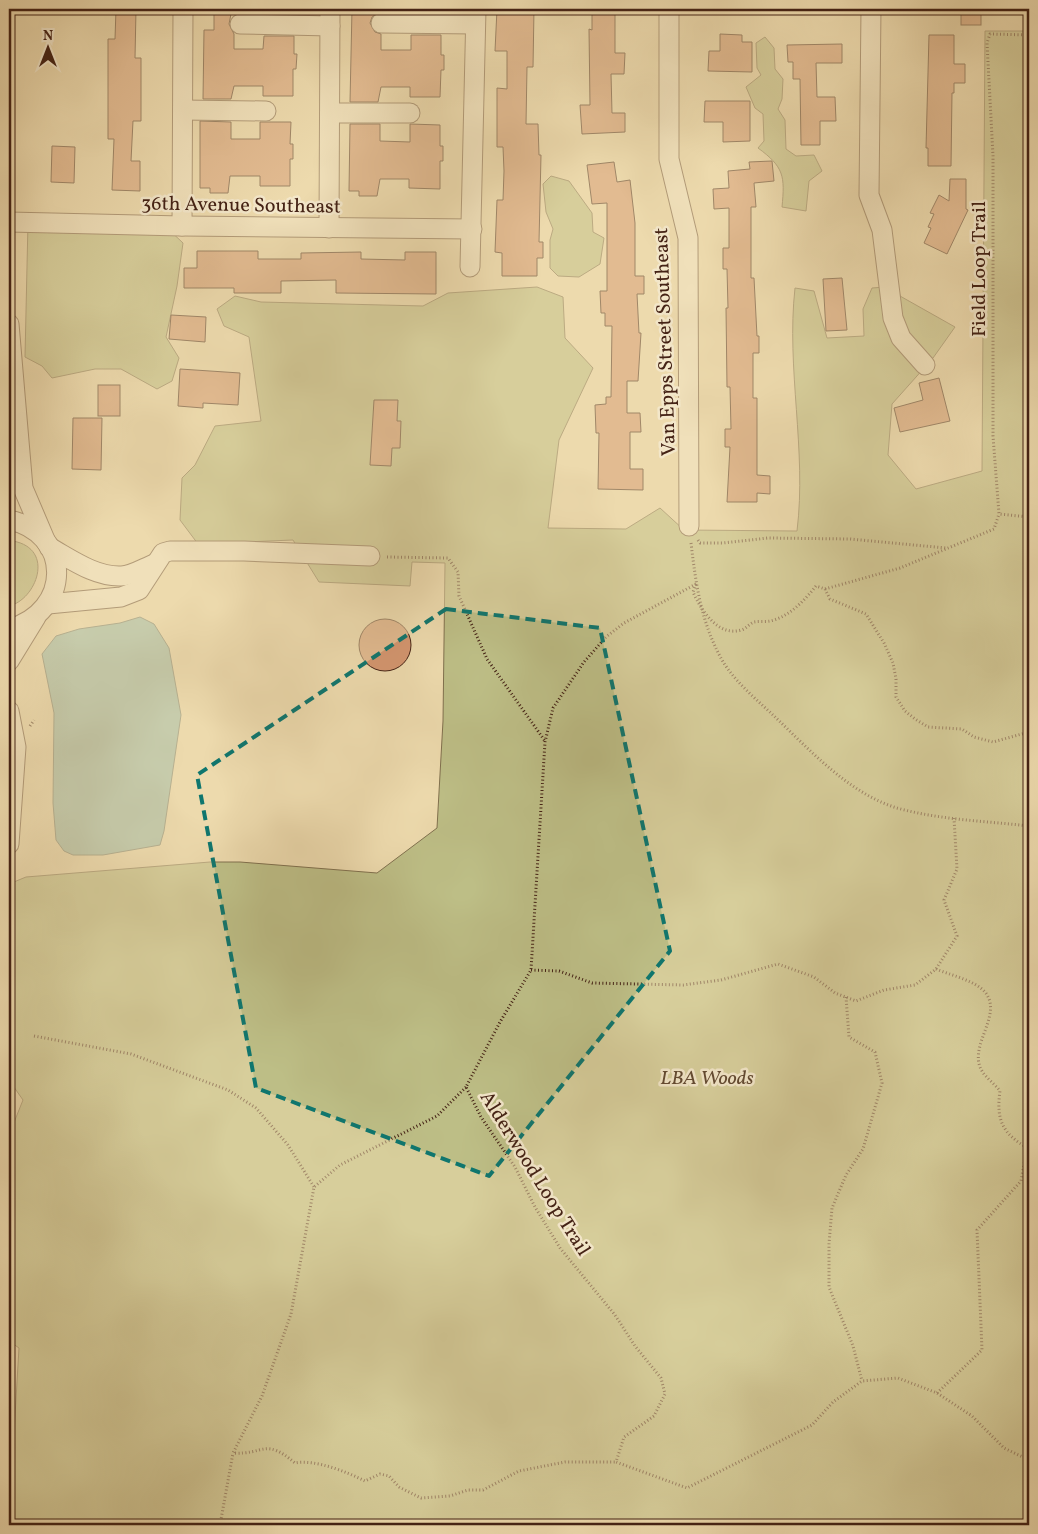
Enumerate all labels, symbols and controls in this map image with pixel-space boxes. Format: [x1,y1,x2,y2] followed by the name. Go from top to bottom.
[22,22,72,72] north arrow
[43,27,53,46] text: N
[141,190,341,222] street label: 36th Avenue Southeast
[966,201,994,337] street label: Field Loop Trail
[648,227,684,457] street label: Van Epps Street Southeast
[660,1065,754,1093] park label: LBA Woods
[472,1086,596,1262] street label: Alderwood Loop Trail

